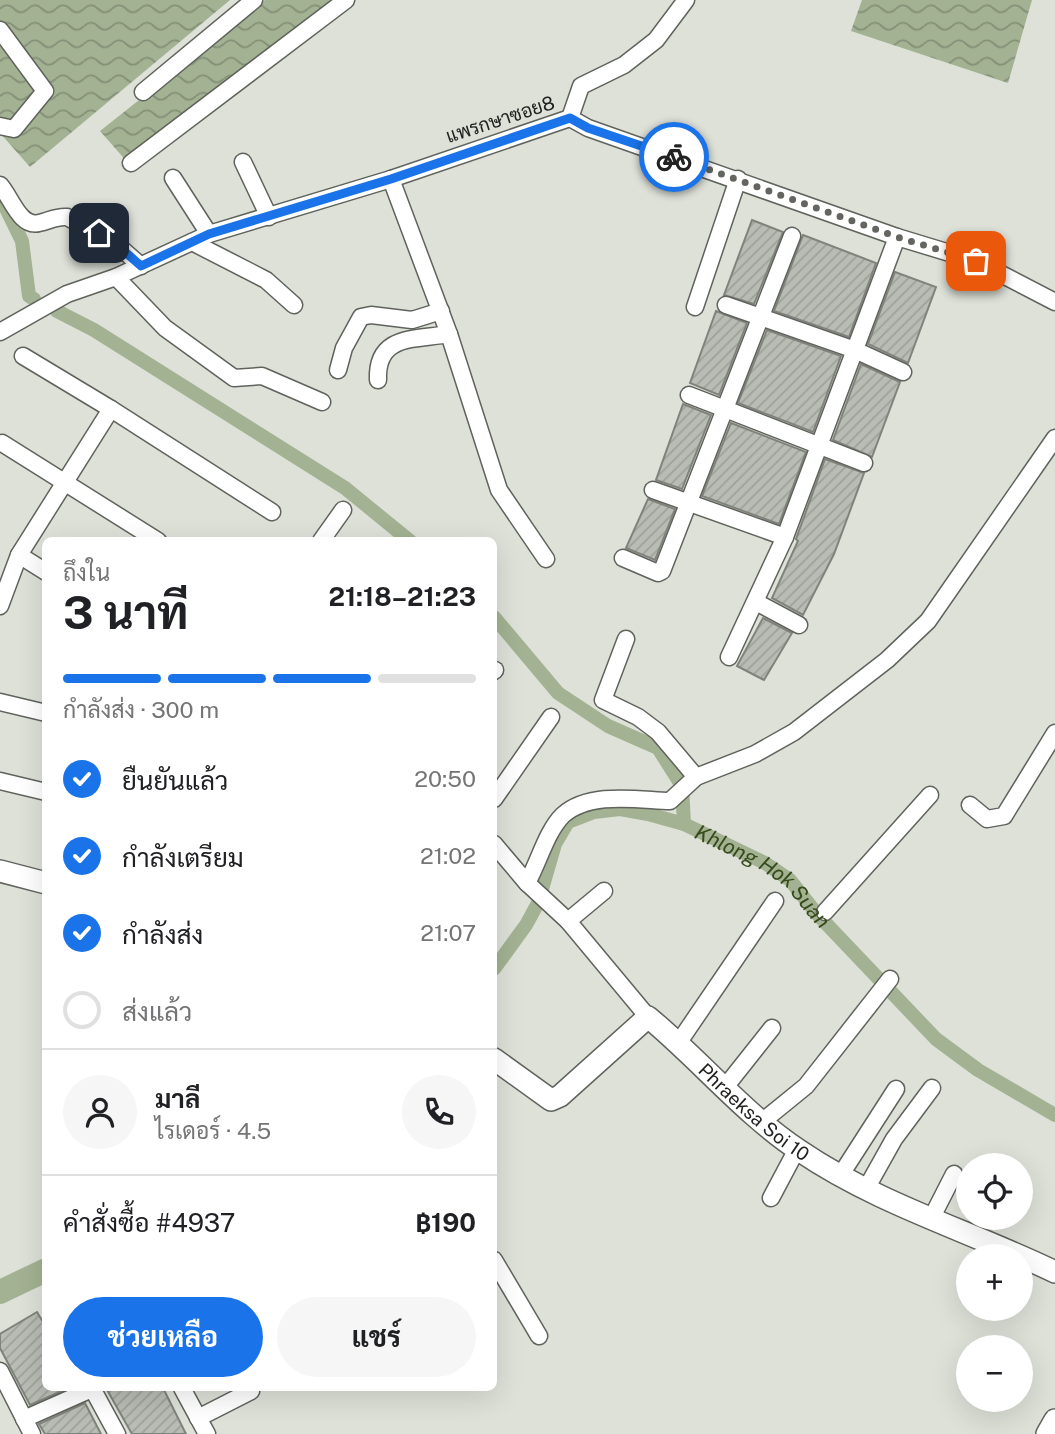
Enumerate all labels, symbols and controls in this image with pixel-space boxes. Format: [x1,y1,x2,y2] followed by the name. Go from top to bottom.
[443,91,557,147] street label: แพรกษาซอย8
[639,122,709,192] courier
[655,138,693,176] icon: bike
[69,203,129,263] pin
[80,214,118,252] icon: home
[946,231,1006,291] pin
[957,242,995,280] icon: bag
[63,559,110,586] text: ถึงใน
[328,581,476,612] text: 21:18–21:23
[63,585,189,639] text: 3 นาที
[63,696,219,723] text: กำลังส่ง · 300 m
[63,760,101,798] icon: check
[122,765,228,796] text: ยืนยันแล้ว
[414,765,476,792] text: 20:50
[691,819,836,933] water label: Khlong Hok Suan
[63,837,101,875] icon: check
[122,842,244,873] text: กำลังเตรียม
[420,842,476,869] text: 21:02
[63,914,101,952] icon: check
[122,919,203,950] text: กำลังส่ง
[420,919,476,946] text: 21:07
[122,996,192,1027] text: ส่งแล้ว
[694,1058,814,1165] street label: Phraeksa Soi 10
[63,1075,137,1149] button: person
[402,1075,476,1149] button: phone
[155,1083,200,1114] text: มาลี
[155,1117,271,1144] text: ไรเดอร์ · 4.5
[956,1153,1033,1412] map controls
[956,1153,1033,1230] button: locate
[63,1207,235,1238] text: คำสั่งซื้อ #4937
[415,1207,476,1238] text: ฿190
[956,1244,1033,1321] button: +
[63,1297,263,1377] button: ช่วยเหลือ
[277,1297,476,1377] button: แชร์
[956,1335,1033,1412] button: −

